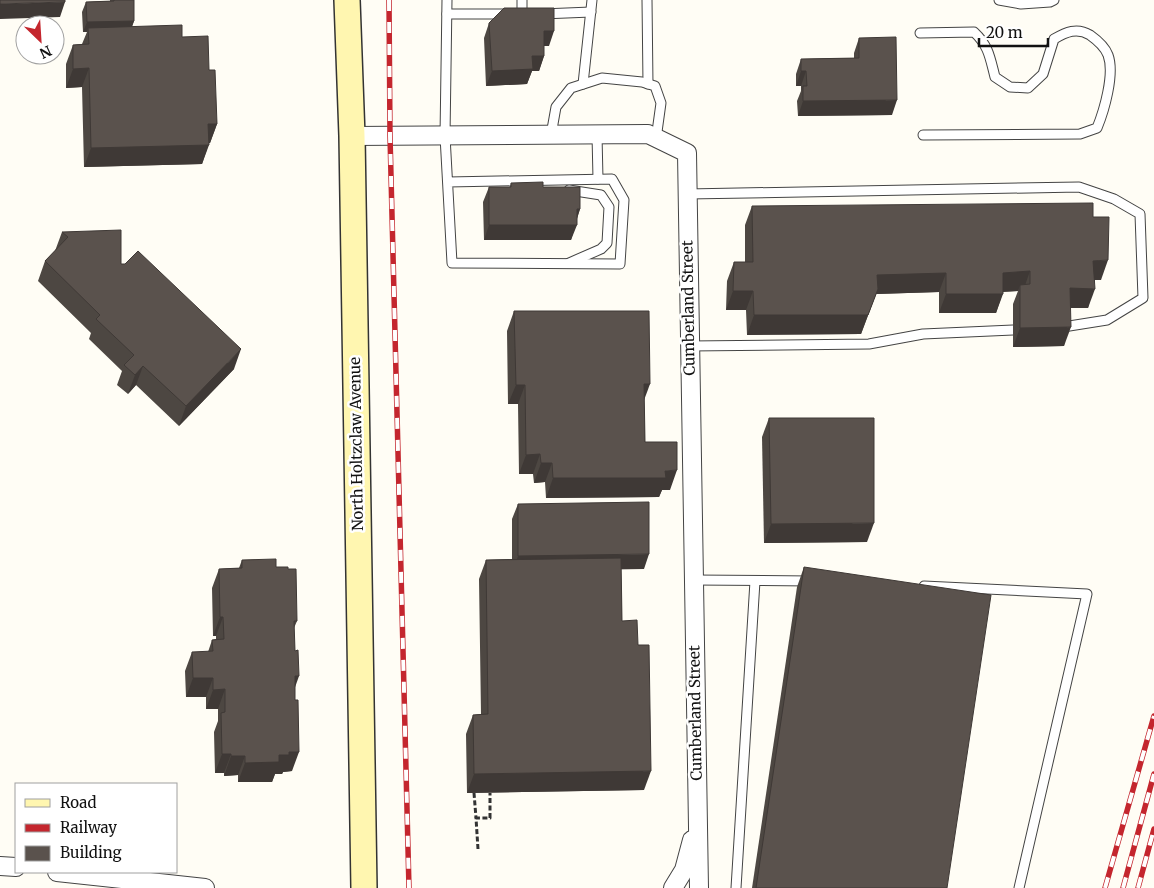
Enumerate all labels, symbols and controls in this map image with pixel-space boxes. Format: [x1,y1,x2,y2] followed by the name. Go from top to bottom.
[15,15,65,65] north arrow
[979,15,1048,47] scale bar
[986,23,1023,42] text: 20 m
[37,41,54,62] text: N
[677,240,699,376] street label: Cumberland Street
[345,357,367,531] street label: North Holtzclaw Avenue
[684,645,706,781] street label: Cumberland Street
[15,783,178,873] legend
[60,793,96,812] text: Road
[60,818,117,837] text: Railway
[60,843,122,862] text: Building

